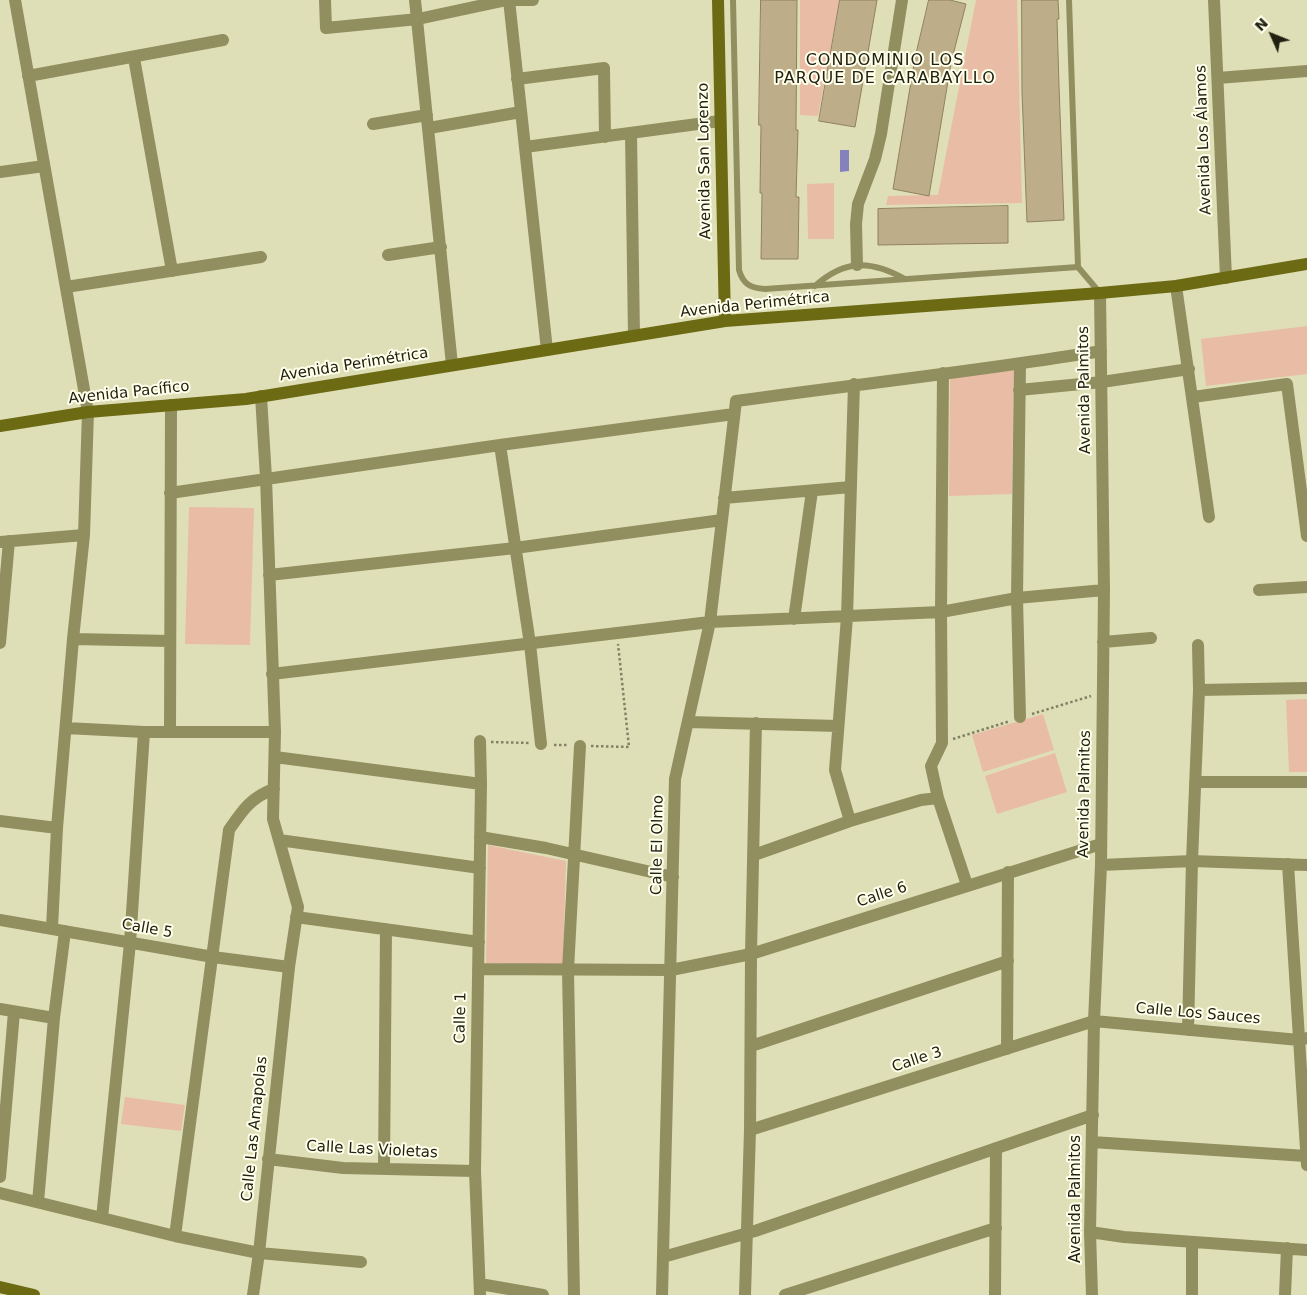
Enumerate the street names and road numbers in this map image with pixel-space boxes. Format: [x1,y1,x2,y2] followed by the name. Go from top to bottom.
[1192,65,1216,215] street label: Avenida Los Álamos
[695,83,715,239] street label: Avenida San Lorenzo
[679,288,831,322] street label: Avenida Perimétrica
[1075,326,1095,454] street label: Avenida Palmitos
[278,344,430,386] street label: Avenida Perimétrica
[68,378,190,408] street label: Avenida Pacífico
[1075,730,1095,858] street label: Avenida Palmitos
[648,795,668,895] street label: Calle El Olmo
[855,878,909,912] street label: Calle 6
[120,916,174,942] street label: Calle 5
[452,992,470,1044] street label: Calle 1
[1135,1000,1261,1028] street label: Calle Los Sauces
[890,1043,944,1077] street label: Calle 3
[238,1055,272,1203] street label: Calle Las Amapolas
[1067,1135,1085,1263] street label: Avenida Palmitos
[306,1138,438,1162] street label: Calle Las Violetas

